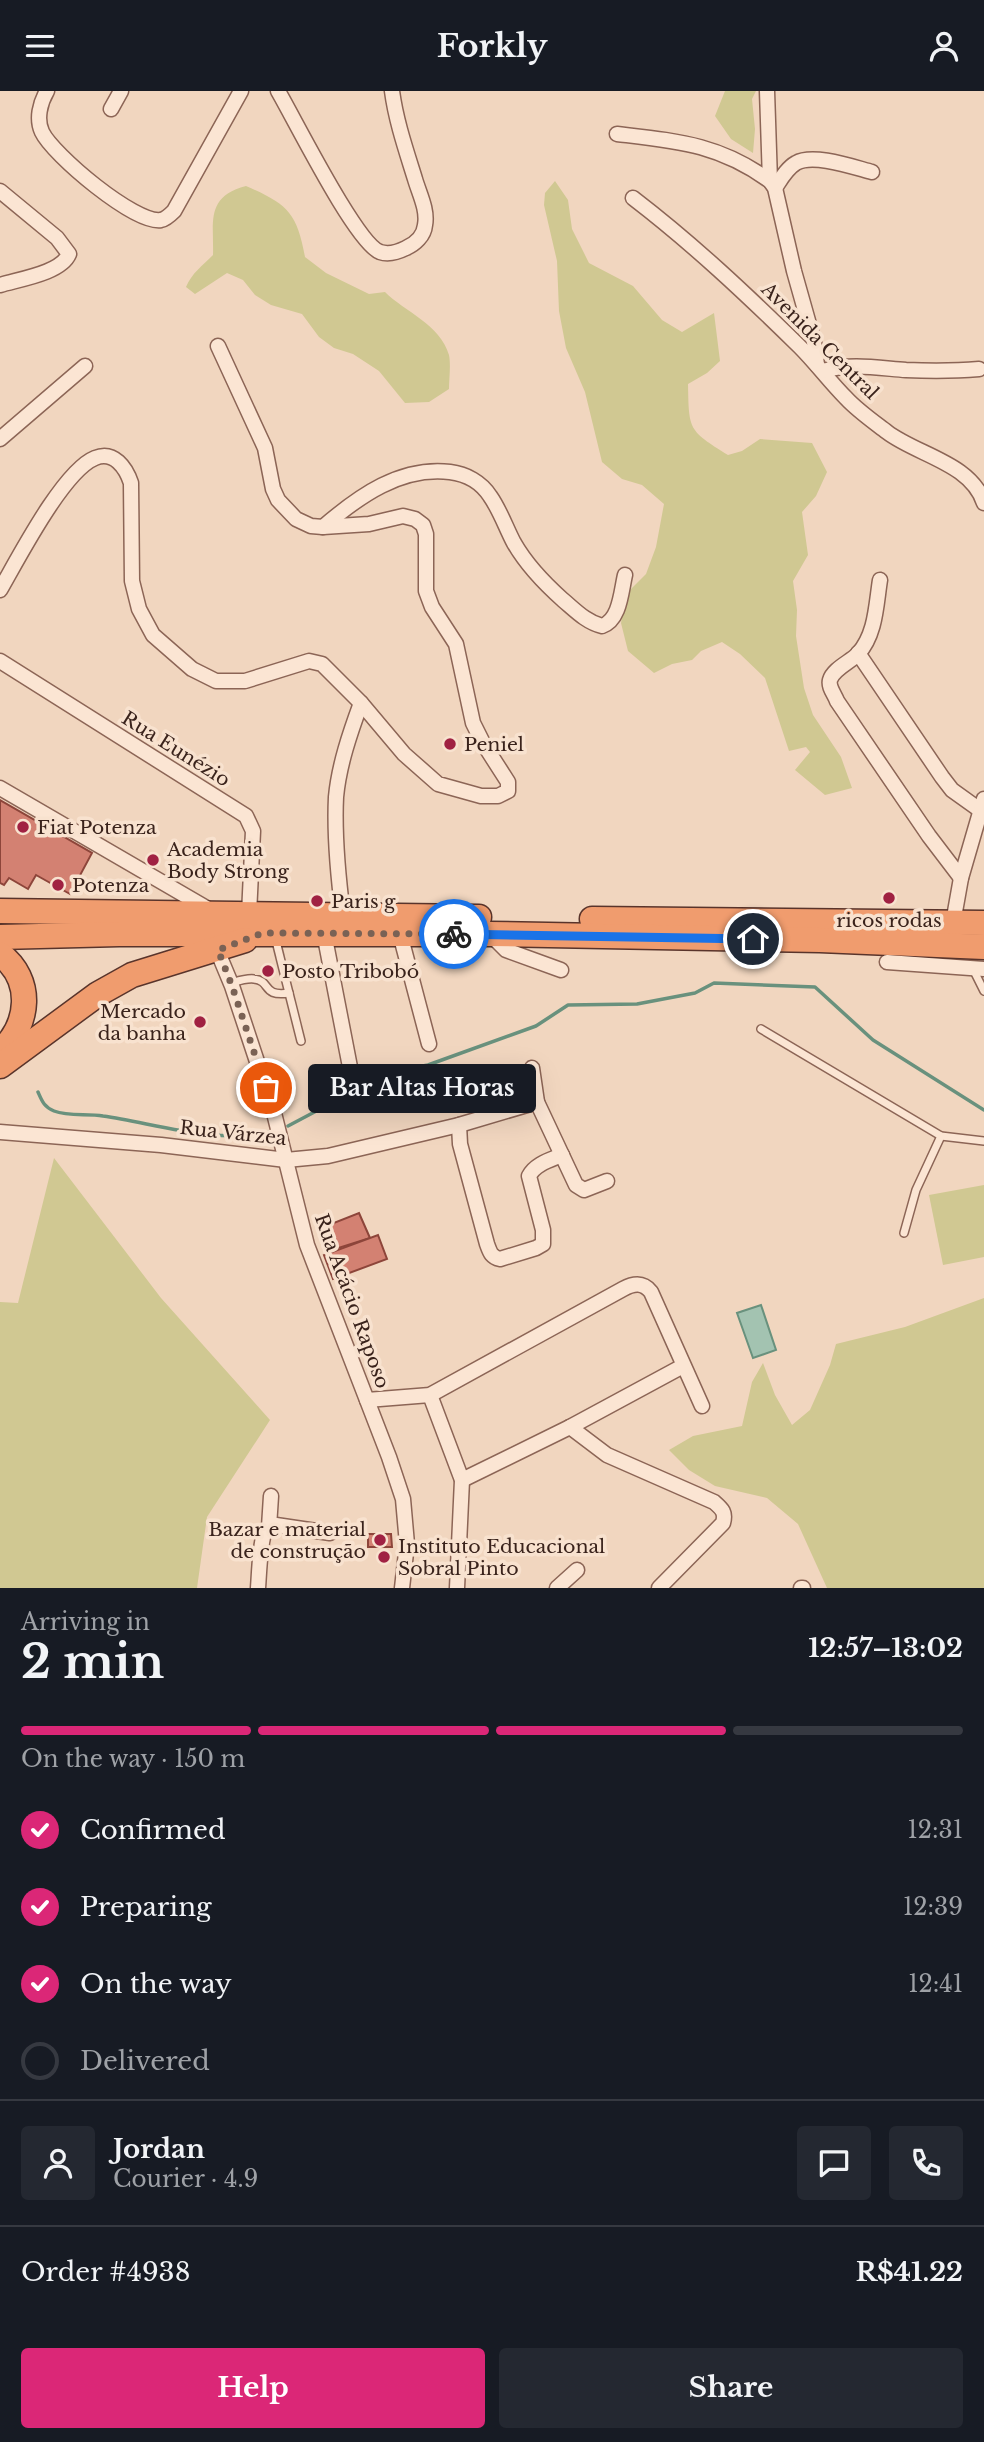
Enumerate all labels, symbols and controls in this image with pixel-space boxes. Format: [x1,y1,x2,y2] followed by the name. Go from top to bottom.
[437,26,547,66] text: Forkly
[21,27,59,65] icon: menu
[925,27,963,65] icon: person
[756,277,883,404] street label: Avenida Central
[118,707,234,791] street label: Rua Eunézio
[464,733,524,756] place label: Peniel
[442,736,458,752] marker: Peniel
[37,816,157,839] place label: Fiat Potenza
[15,819,31,835] marker: Fiat Potenza
[166,838,289,883] place label: Academia Body Strong
[145,852,161,868] marker: Academia Body Strong
[72,874,150,897] place label: Potenza
[50,877,66,893] marker: Potenza
[331,890,396,913] place label: Paris g
[881,890,897,906] marker: ricos rodas
[309,893,325,909] marker: Paris g
[419,899,489,969] courier
[723,909,783,969] pin
[836,909,942,932] place label: ricos rodas
[435,915,473,953] icon: bike
[734,920,772,958] icon: home
[282,960,419,983] place label: Posto Tribobó
[260,963,276,979] marker: Posto Tribobó
[98,1000,186,1045] place label: Mercado da banha
[192,1014,208,1030] marker: Mercado da banha
[236,1058,296,1118] pin
[308,1063,536,1112] callout: Bar Altas Horas
[247,1069,285,1107] icon: bag
[329,1074,515,1102] text: Bar Altas Horas
[178,1116,288,1150] street label: Rua Várzea
[310,1211,394,1391] street label: Rua Acácio Raposo
[208,1518,366,1563] place label: Bazar e material de construção
[372,1532,388,1548] marker: Bazar e material de construção
[398,1535,605,1580] place label: Instituto Educacional Sobral Pinto
[376,1549,392,1565] marker: Instituto Educacional Sobral Pinto
[21,1608,150,1636] text: Arriving in
[808,1632,963,1664] text: 12:57–13:02
[21,1633,164,1690] text: 2 min
[21,1745,245,1773] text: On the way · 150 m
[21,1811,59,1849] icon: check
[80,1814,225,1846] text: Confirmed
[908,1816,963,1844] text: 12:31
[21,1888,59,1926] icon: check
[80,1891,212,1923] text: Preparing
[903,1893,963,1921] text: 12:39
[21,1965,59,2003] icon: check
[80,1968,232,2000] text: On the way
[908,1970,963,1998] text: 12:41
[80,2045,210,2077] text: Delivered
[21,2126,95,2200] button: person
[797,2126,871,2200] button: chat
[889,2126,963,2200] button: phone
[113,2133,205,2165] text: Jordan
[113,2165,258,2193] text: Courier · 4.9
[21,2256,190,2288] text: Order #4938
[856,2256,963,2288] text: R$41.22
[21,2348,485,2428] button: Help
[499,2348,963,2428] button: Share

